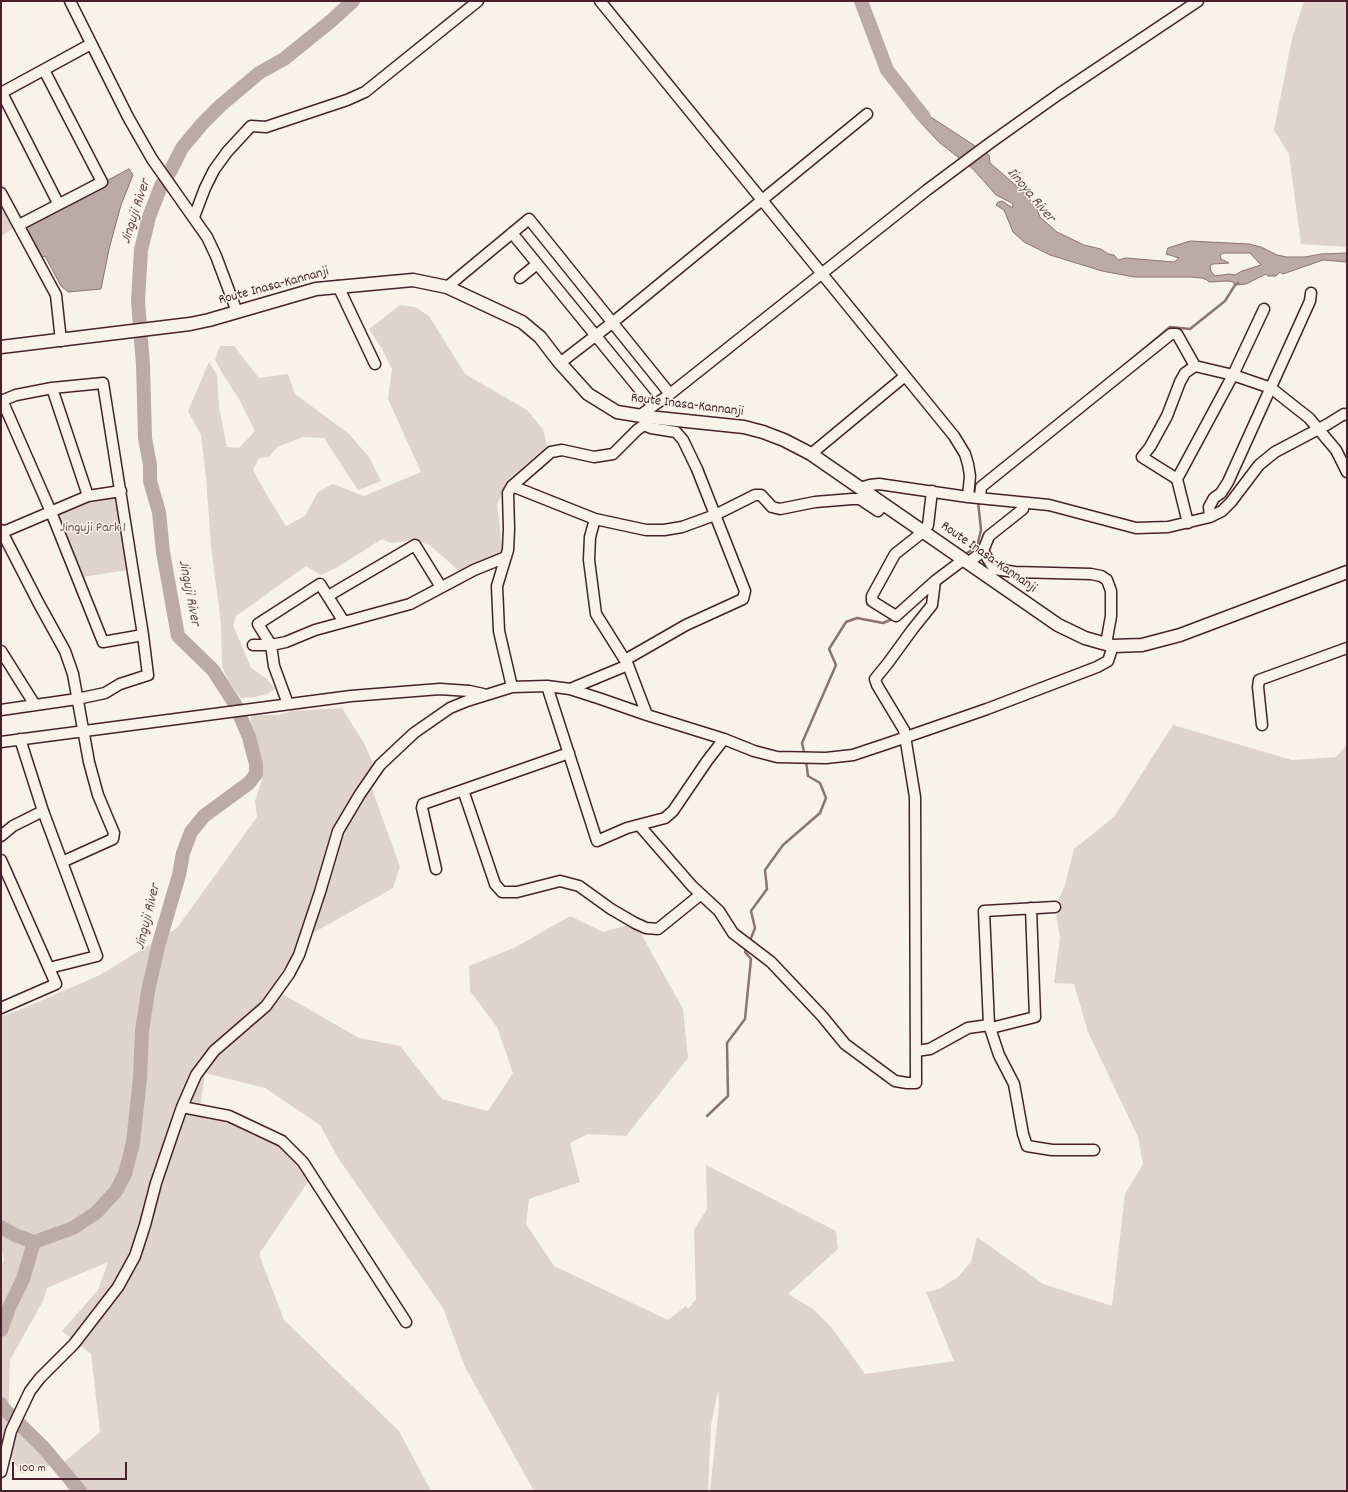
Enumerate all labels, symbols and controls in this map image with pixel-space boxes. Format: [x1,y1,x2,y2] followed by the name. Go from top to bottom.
[1002,165,1058,227] water label: Iinoya River
[118,177,156,247] water label: Jinguji River
[217,264,331,310] street label: Route Inasa-Kannanji
[630,391,744,421] street label: Route Inasa-Kannanji
[937,519,1039,597] street label: Route Inasa-Kannanji
[60,521,126,537] park label: Jinguji Park 1
[173,559,203,627] water label: Jinguji River
[132,882,166,952] water label: Jinguji River
[14,1454,129,1480] scale bar
[19,1460,46,1477] text: 100 m

